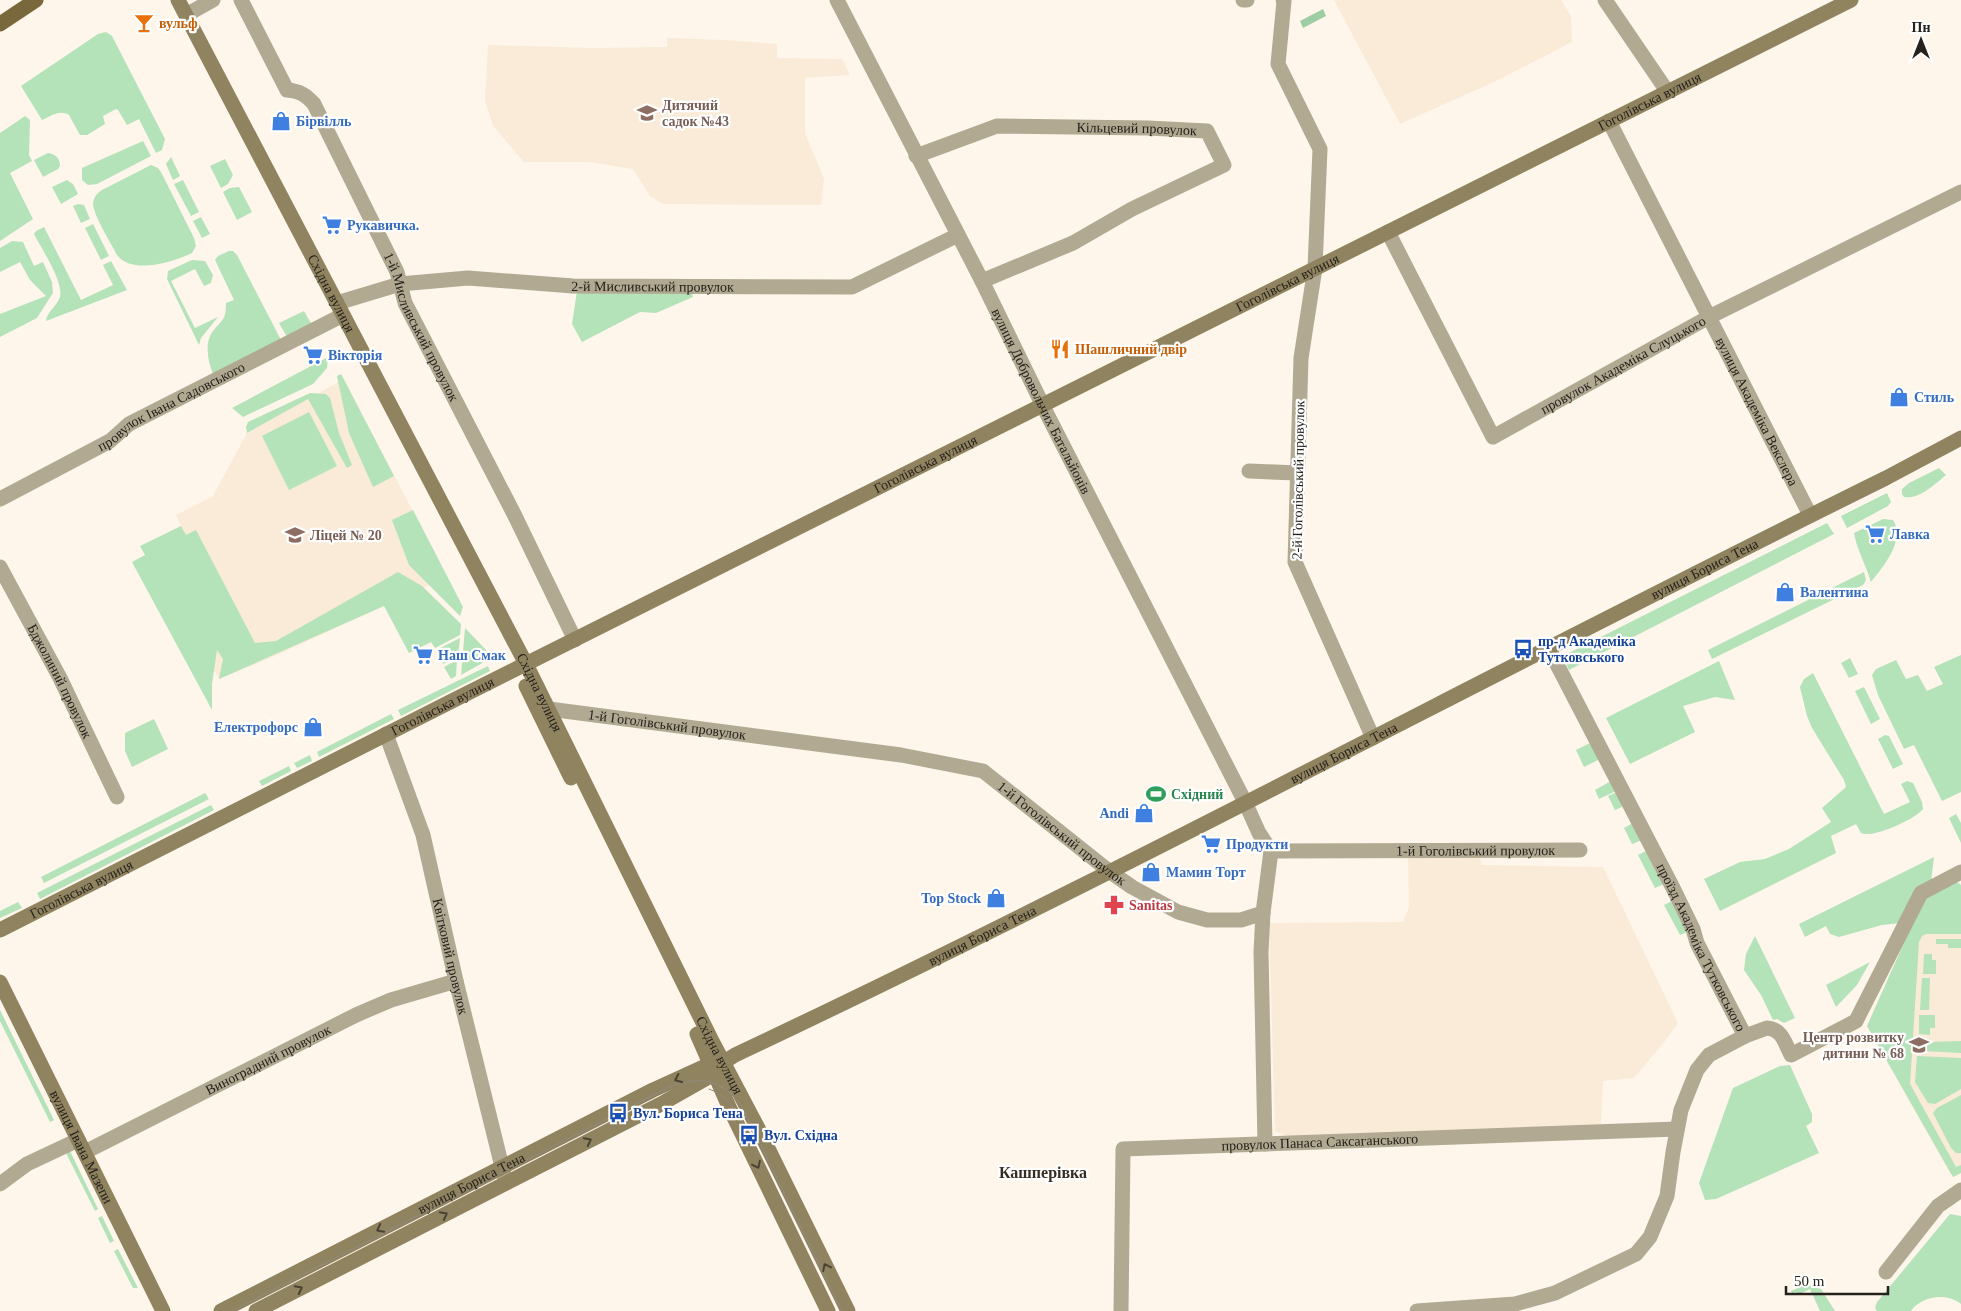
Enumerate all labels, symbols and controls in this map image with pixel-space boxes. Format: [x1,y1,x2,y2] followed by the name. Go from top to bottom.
[133,12,155,34] bar icon: вульф
[1896,15,1946,65] north arrow
[159,16,198,31] place label: вульф
[1912,20,1930,35] text: Пн
[1596,69,1704,134] street label: Гоголівська вулиця
[662,98,729,129] place label: Дитячий садок №43
[636,102,658,124] school or university icon: Дитячий садок №43
[270,110,292,132] shop icon: Бірвілль
[296,114,352,129] place label: Бірвілль
[1076,120,1197,138] street label: Кільцевий провулок
[321,214,343,236] supermarket icon: Рукавичка.
[347,218,419,233] place label: Рукавичка.
[380,250,462,404] street label: 1-й Мисливський провулок
[1233,251,1342,315] street label: Гоголівська вулиця
[305,252,358,335] street label: Східна вулиця
[571,279,734,295] street label: 2-й Мисливський провулок
[988,306,1094,497] street label: вулиця Добровольчих Батальйонів
[1538,313,1708,417] street label: провулок Академіка Слуцького
[1713,335,1801,489] street label: вулиця Академіка Векслера
[1049,338,1071,360] restaurant icon: Шашличний двір
[1075,342,1187,357] place label: Шашличний двір
[302,344,324,366] supermarket icon: Вікторія
[328,348,383,363] place label: Вікторія
[95,359,247,454] street label: провулок Івана Садовського
[1888,386,1910,408] shop icon: Стиль
[1914,390,1955,405] place label: Стиль
[1290,400,1307,560] street label: 2-й Гоголівський провулок
[871,432,980,496] street label: Гоголівська вулиця
[1864,523,1886,545] supermarket icon: Лавка
[284,524,306,546] school or university icon: Ліцей № 20
[1890,527,1930,542] place label: Лавка
[310,528,382,543] place label: Ліцей № 20
[1649,536,1761,603] street label: вулиця Бориса Тена
[1774,581,1796,603] shop icon: Валентина
[1800,585,1869,600] place label: Валентина
[24,622,95,741] street label: Бджолиний провулок
[1538,634,1636,665] place label: пр-д Академіка Тутковського
[1512,638,1534,660] bus stop icon: пр-д Академіка Тутковського
[412,644,434,666] supermarket icon: Наш Смак
[438,648,507,663] place label: Наш Смак
[514,651,565,734] street label: Східна вулиця
[389,674,497,739] street label: Гоголівська вулиця
[587,707,747,743] street label: 1-й Гоголівський провулок
[302,716,324,738] shop icon: Електрофорс
[1288,719,1401,787] street label: вулиця Бориса Тена
[214,720,298,735] place label: Електрофорс
[994,779,1129,889] street label: 1-й Гоголівський провулок
[1145,783,1167,805] sports icon: Східний
[1171,787,1223,802] place label: Східний
[1133,802,1155,824] shop icon: Andi
[1099,806,1129,821] place label: Andi
[1200,833,1222,855] supermarket icon: Продукти
[1226,837,1288,852] place label: Продукти
[1396,843,1555,859] street label: 1-й Гоголівський провулок
[27,857,136,922] street label: Гоголівська вулиця
[1140,861,1162,883] shop icon: Мамин Торт
[1653,861,1748,1034] street label: проїзд Академіка Тутковського
[1166,865,1246,880] place label: Мамин Торт
[985,887,1007,909] shop icon: Top Stock
[921,891,981,906] place label: Top Stock
[1103,894,1125,916] pharmacy icon: Sanitas
[430,897,471,1016] street label: Квітковий провулок
[1129,898,1173,913] place label: Sanitas
[926,902,1039,969] street label: вулиця Бориса Тена
[693,1014,746,1097] street label: Східна вулиця
[203,1022,333,1098] street label: Виноградний провулок
[1803,1030,1904,1061] place label: Центр розвитку дитини № 68
[1908,1034,1930,1056] school or university icon: Центр розвитку дитини № 68
[674,1072,683,1083] one-way arrow
[47,1088,116,1207] street label: вулиця Івана Мазепи
[607,1102,629,1124] bus stop icon: Вул. Бориса Тена
[633,1106,743,1121] place label: Вул. Бориса Тена
[738,1124,760,1146] bus stop icon: Вул. Східна
[764,1128,838,1143] place label: Вул. Східна
[1221,1131,1418,1153] street label: провулок Панаса Саксаганського
[583,1137,592,1147] one-way arrow
[415,1150,528,1217] street label: вулиця Бориса Тена
[751,1160,761,1169] one-way arrow
[999,1164,1087,1182] district label: Кашперівка
[438,1211,447,1221] one-way arrow
[376,1223,385,1233] one-way arrow
[822,1263,833,1272] one-way arrow
[1786,1264,1888,1296] scale bar
[1794,1273,1825,1289] text: 50 m
[294,1285,303,1295] one-way arrow

